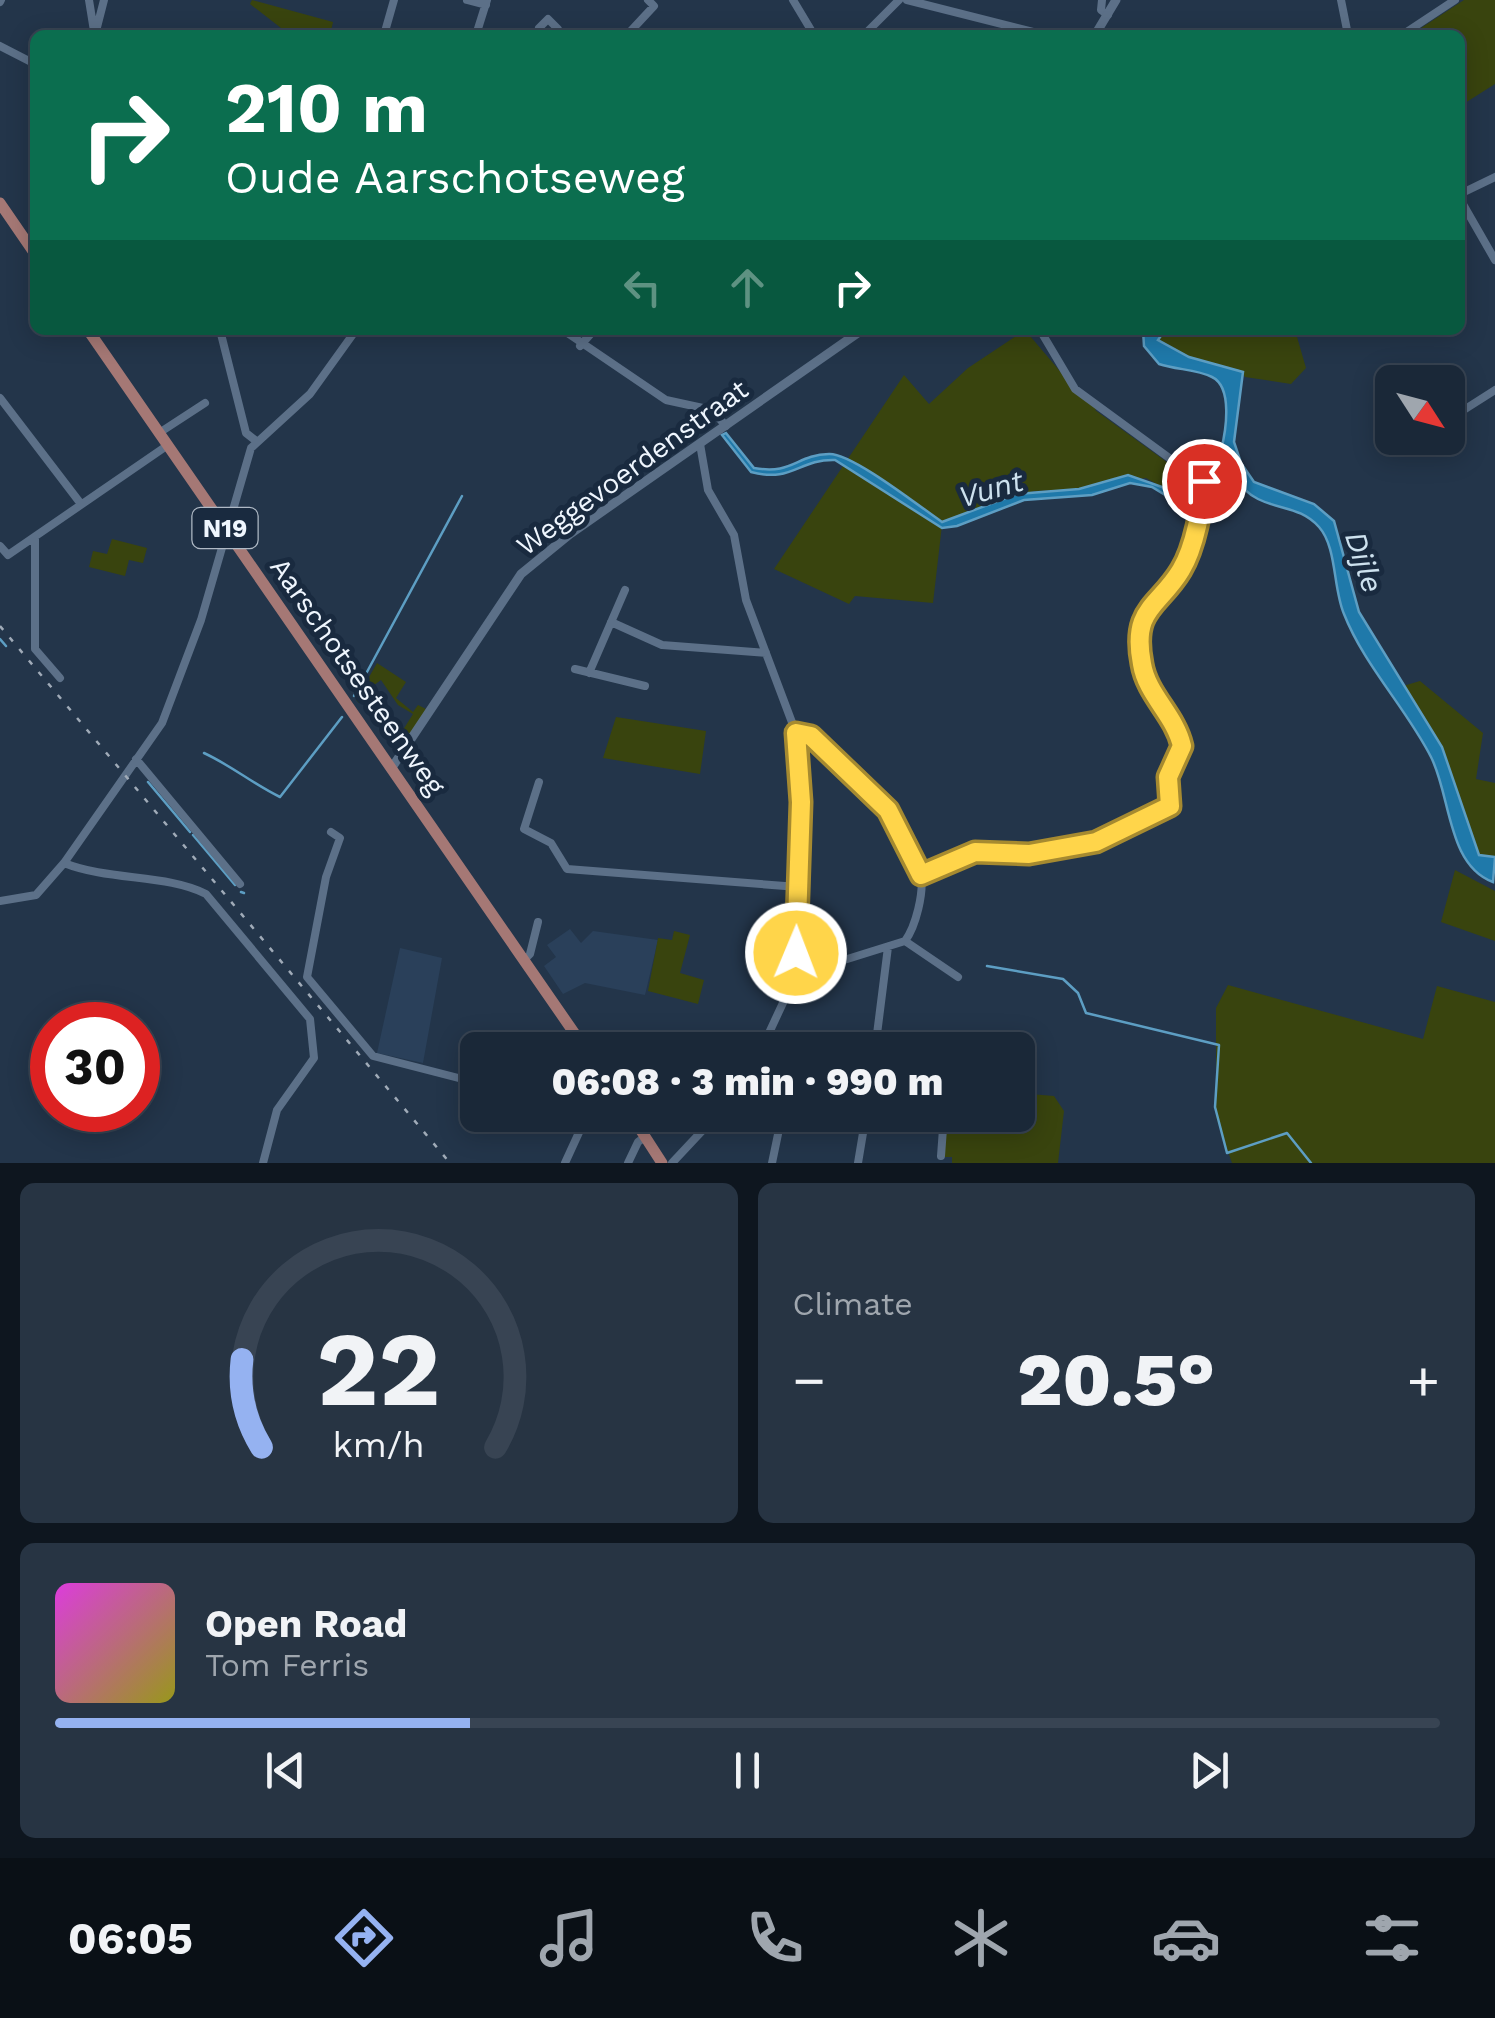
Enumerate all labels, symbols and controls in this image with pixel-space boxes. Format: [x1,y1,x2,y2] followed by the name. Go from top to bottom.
[225,67,428,149] text: 210 m
[60,70,190,200] icon: right
[225,151,685,204] text: Oude Aarschotseweg
[615,260,670,315] icon: left
[720,260,775,315] icon: ahead
[825,260,880,315] icon: right
[1375,365,1465,455] north arrow
[1375,365,1465,455] map controls
[510,372,754,562] street label: Weggevoerdenstraat
[1162,439,1247,524] pin
[1177,454,1232,509] icon: arrive
[954,462,1028,514] water label: Vunt
[192,508,258,548] road number: N19
[1338,527,1391,597] water label: Dijle
[263,551,452,801] street label: Aarschotsesteenweg
[744,901,848,1005] position arrow
[30,1002,160,1132] speed limit sign: 30
[552,1060,943,1104] text: 06:08 · 3 min · 990 m
[793,1285,913,1323] text: Climate
[317,1308,441,1430] text: 22
[1017,1335,1215,1423] text: 20.5°
[793,1348,826,1412] text: −
[1407,1348,1440,1412] text: +
[333,1424,425,1466] text: km/h
[205,1602,407,1646] text: Open Road
[205,1646,369,1684] text: Tom Ferris
[258,1743,313,1798] icon: previous
[720,1743,775,1798] icon: pause
[1182,1743,1237,1798] icon: next
[329,1903,399,1973] icon: directions
[534,1903,604,1973] icon: music
[740,1903,810,1973] icon: phone
[946,1903,1016,1973] icon: climate
[1151,1903,1221,1973] icon: car
[1357,1903,1427,1973] icon: filters
[68,1912,193,1965] text: 06:05

